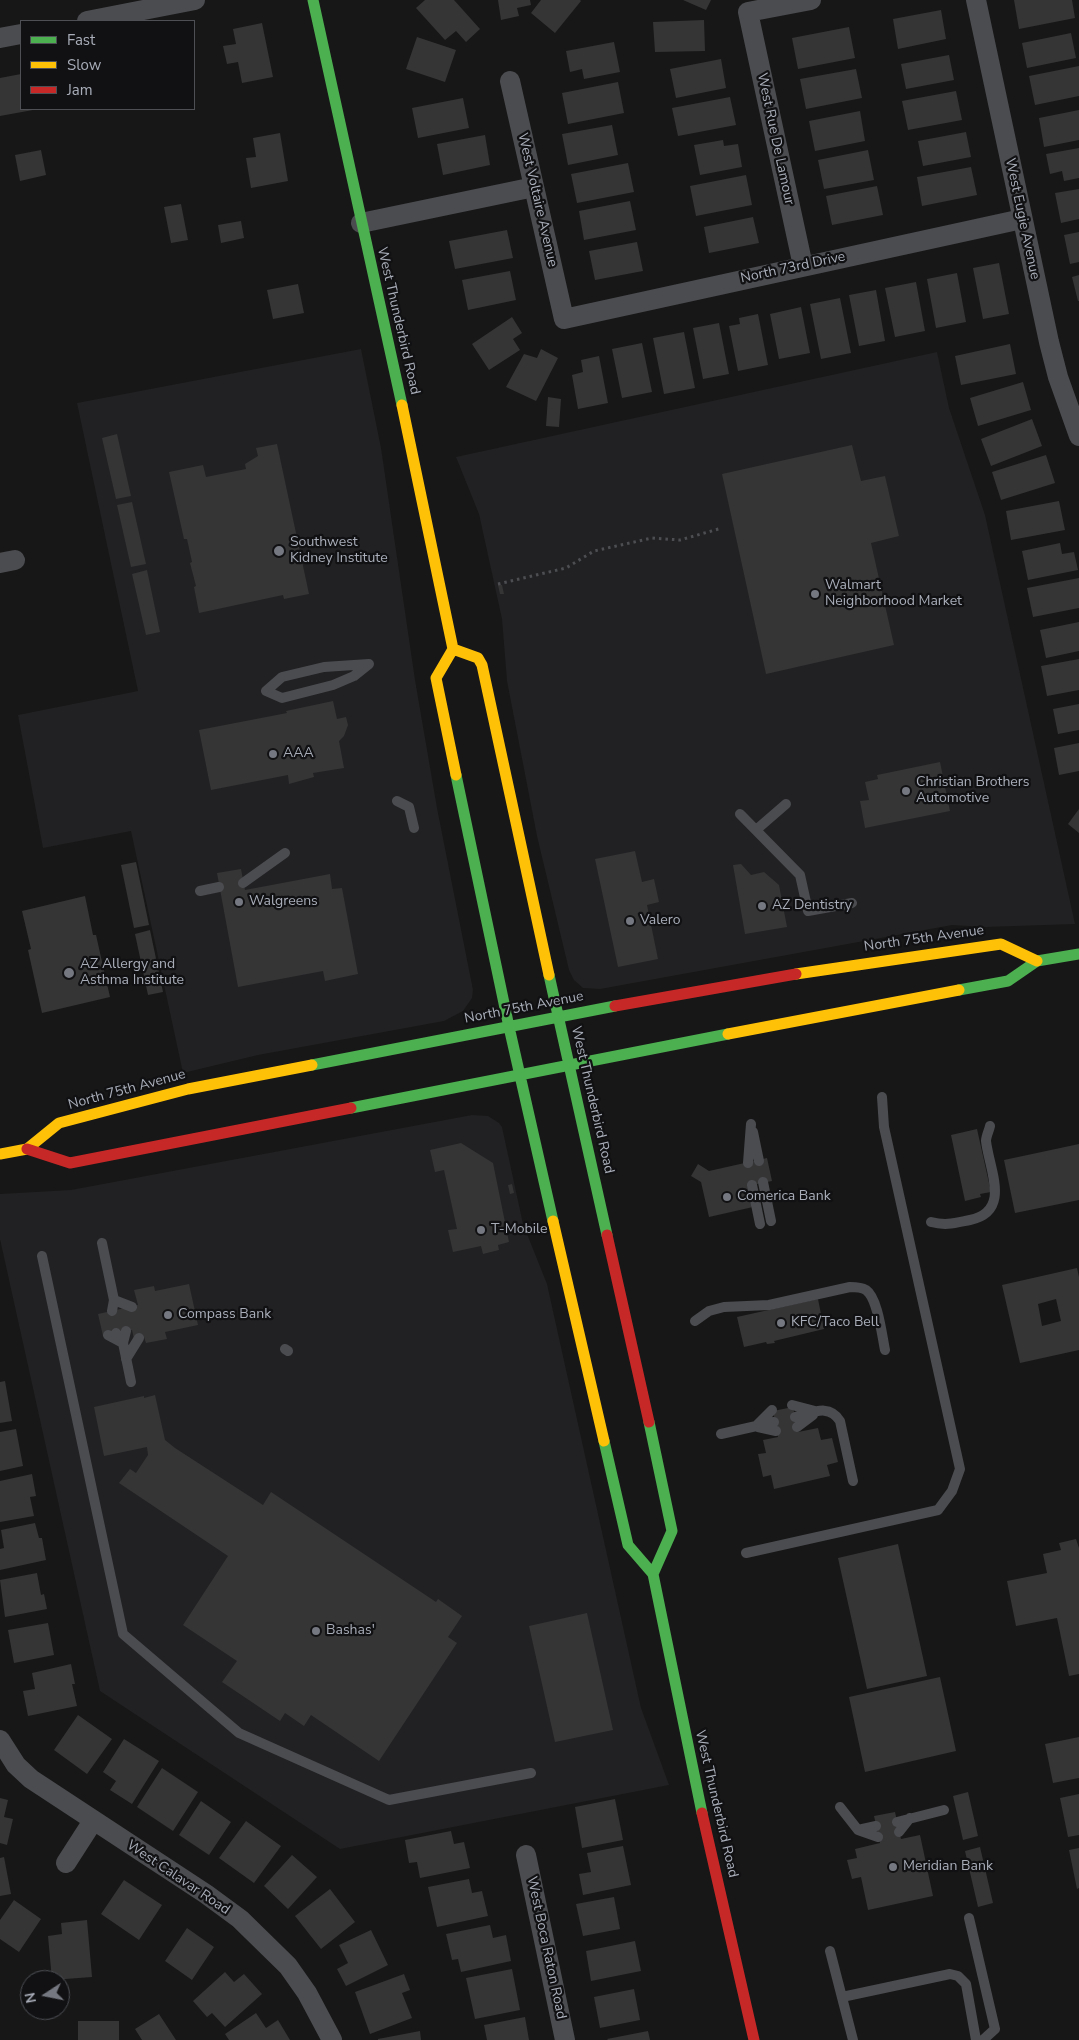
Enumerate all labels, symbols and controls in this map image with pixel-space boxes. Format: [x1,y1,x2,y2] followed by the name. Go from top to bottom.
[20,20,195,110] legend
[67,30,95,50] text: Fast
[67,55,101,75] text: Slow
[753,71,797,207] street label: West Rue De Lamour
[67,80,93,100] text: Jam
[513,131,561,269] street label: West Voltaire Avenue
[1001,157,1043,281] street label: West Eugie Avenue
[373,246,423,396] street label: West Thunderbird Road
[739,249,847,287] street label: North 73rd Drive
[290,535,388,568] place label: Southwest Kidney Institute
[272,544,286,558] marker: Southwest Kidney Institute
[825,578,962,610] place label: Walmart Neighborhood Market
[809,588,821,600] marker: Walmart Neighborhood Market
[283,746,314,762] place label: AAA
[267,748,279,760] marker: AAA
[916,775,1029,808] place label: Christian Brothers Automotive
[900,785,912,797] marker: Christian Brothers Automotive
[249,894,318,910] place label: Walgreens
[233,896,245,908] marker: Walgreens
[772,898,852,914] place label: AZ Dentistry
[756,900,768,912] marker: AZ Dentistry
[640,913,680,929] place label: Valero
[624,915,636,927] marker: Valero
[863,922,985,956] street label: North 75th Avenue
[80,957,184,990] place label: AZ Allergy and Asthma Institute
[62,966,76,980] marker: AZ Allergy and Asthma Institute
[463,988,585,1028] street label: North 75th Avenue
[567,1025,617,1175] street label: West Thunderbird Road
[66,1066,188,1114] street label: North 75th Avenue
[737,1189,831,1205] place label: Comerica Bank
[721,1191,733,1203] marker: Comerica Bank
[491,1222,547,1238] place label: T-Mobile
[475,1224,487,1236] marker: T-Mobile
[178,1307,271,1323] place label: Compass Bank
[162,1309,174,1321] marker: Compass Bank
[791,1315,879,1331] place label: KFC/Taco Bell
[775,1317,787,1329] marker: KFC/Taco Bell
[326,1623,375,1639] place label: Bashas'
[310,1625,322,1637] marker: Bashas'
[691,1729,741,1879] street label: West Thunderbird Road
[123,1837,233,1919] street label: West Calavar Road
[903,1859,993,1875] place label: Meridian Bank
[887,1861,899,1873] marker: Meridian Bank
[523,1875,569,2021] street label: West Boca Raton Road
[20,1970,70,2020] north arrow
[20,1991,41,2005] text: N

